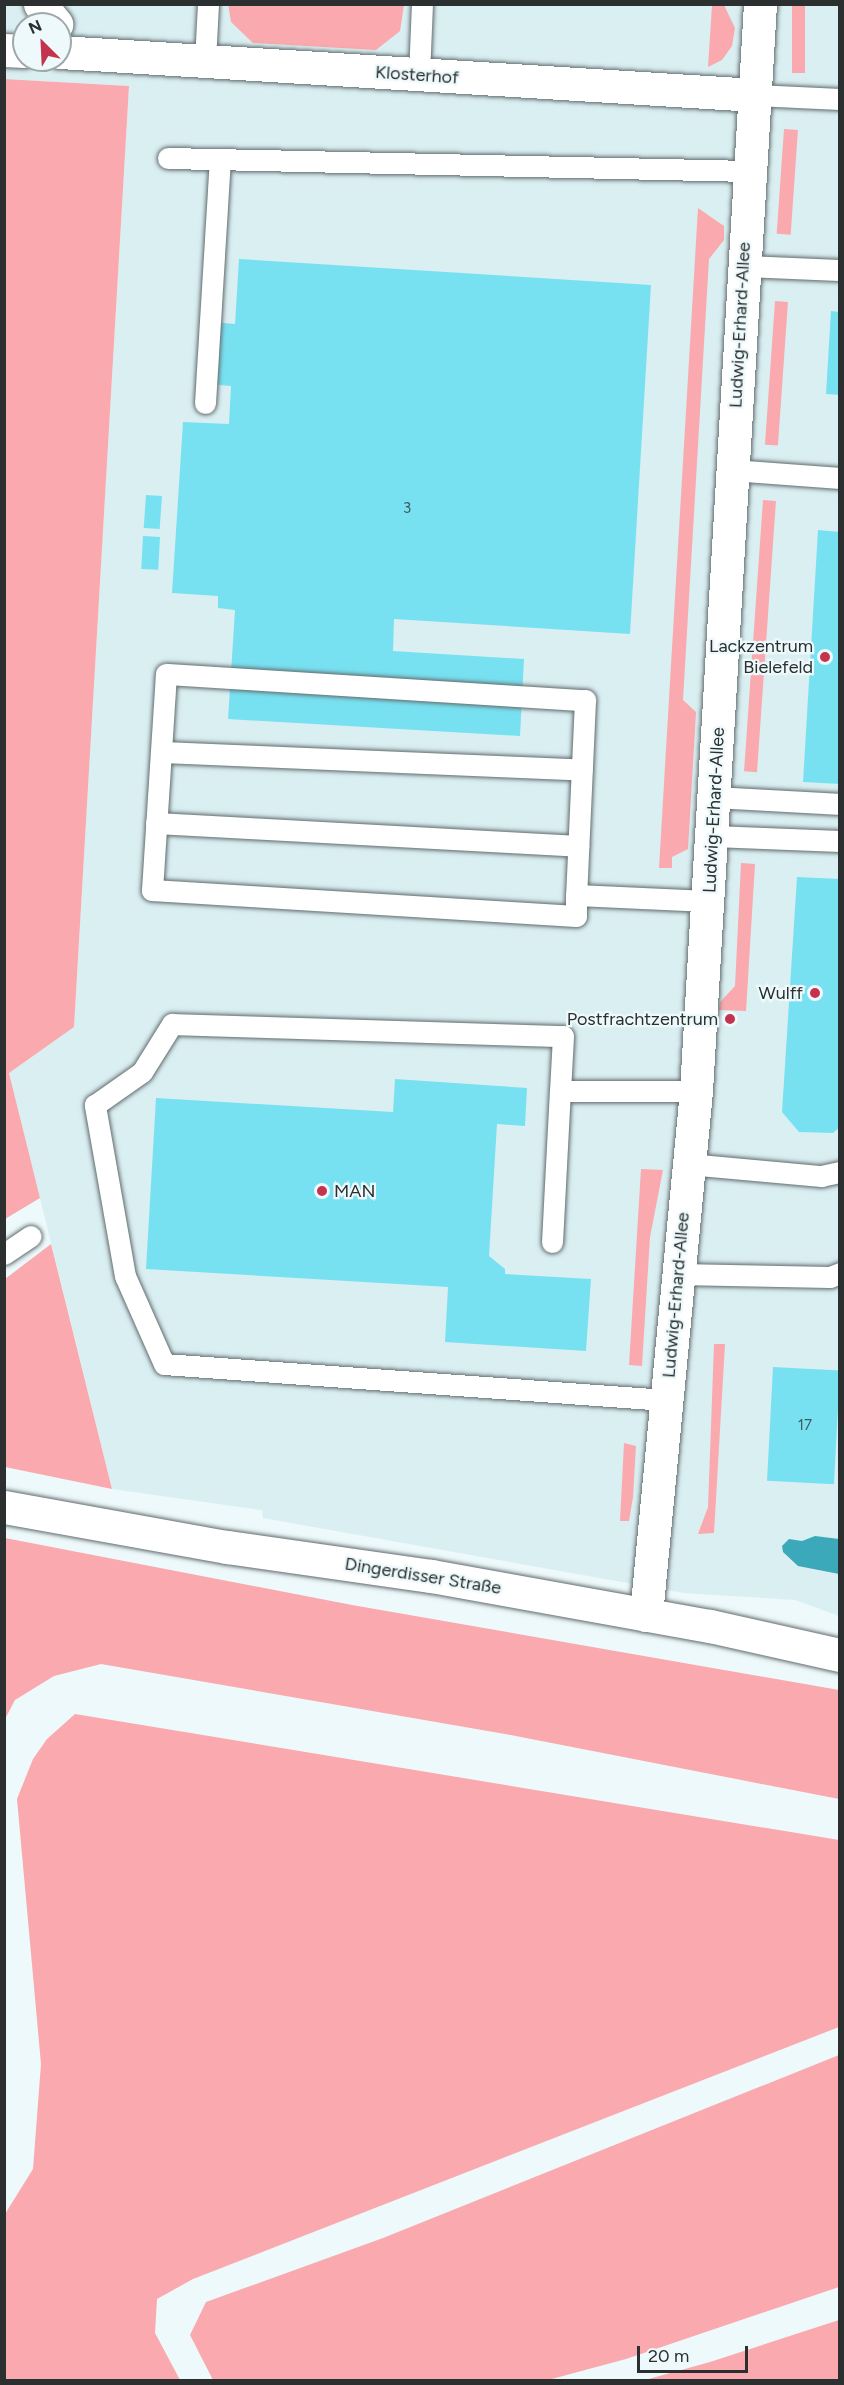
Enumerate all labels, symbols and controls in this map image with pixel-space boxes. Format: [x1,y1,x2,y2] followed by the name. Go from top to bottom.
[12,12,72,72] north arrow
[26,16,45,38] text: N
[375,61,459,89] street label: Klosterhof
[725,241,755,409] street label: Ludwig-Erhard-Allee
[403,500,411,518] house number: 3
[709,636,813,678] place label: Lackzentrum Bielefeld
[818,650,832,664] marker: Lackzentrum Bielefeld
[699,726,729,894] street label: Ludwig-Erhard-Allee
[758,982,803,1004] place label: Wulff
[808,986,822,1000] marker: Wulff
[567,1008,718,1030] place label: Postfrachtzentrum
[723,1012,737,1026] marker: Postfrachtzentrum
[334,1180,375,1202] place label: MAN
[315,1184,329,1198] marker: MAN
[658,1211,694,1379] street label: Ludwig-Erhard-Allee
[798,1417,812,1435] house number: 17
[343,1553,503,1599] street label: Dingerdisser Straße
[640,2334,751,2372] scale bar
[648,2345,689,2367] text: 20 m

